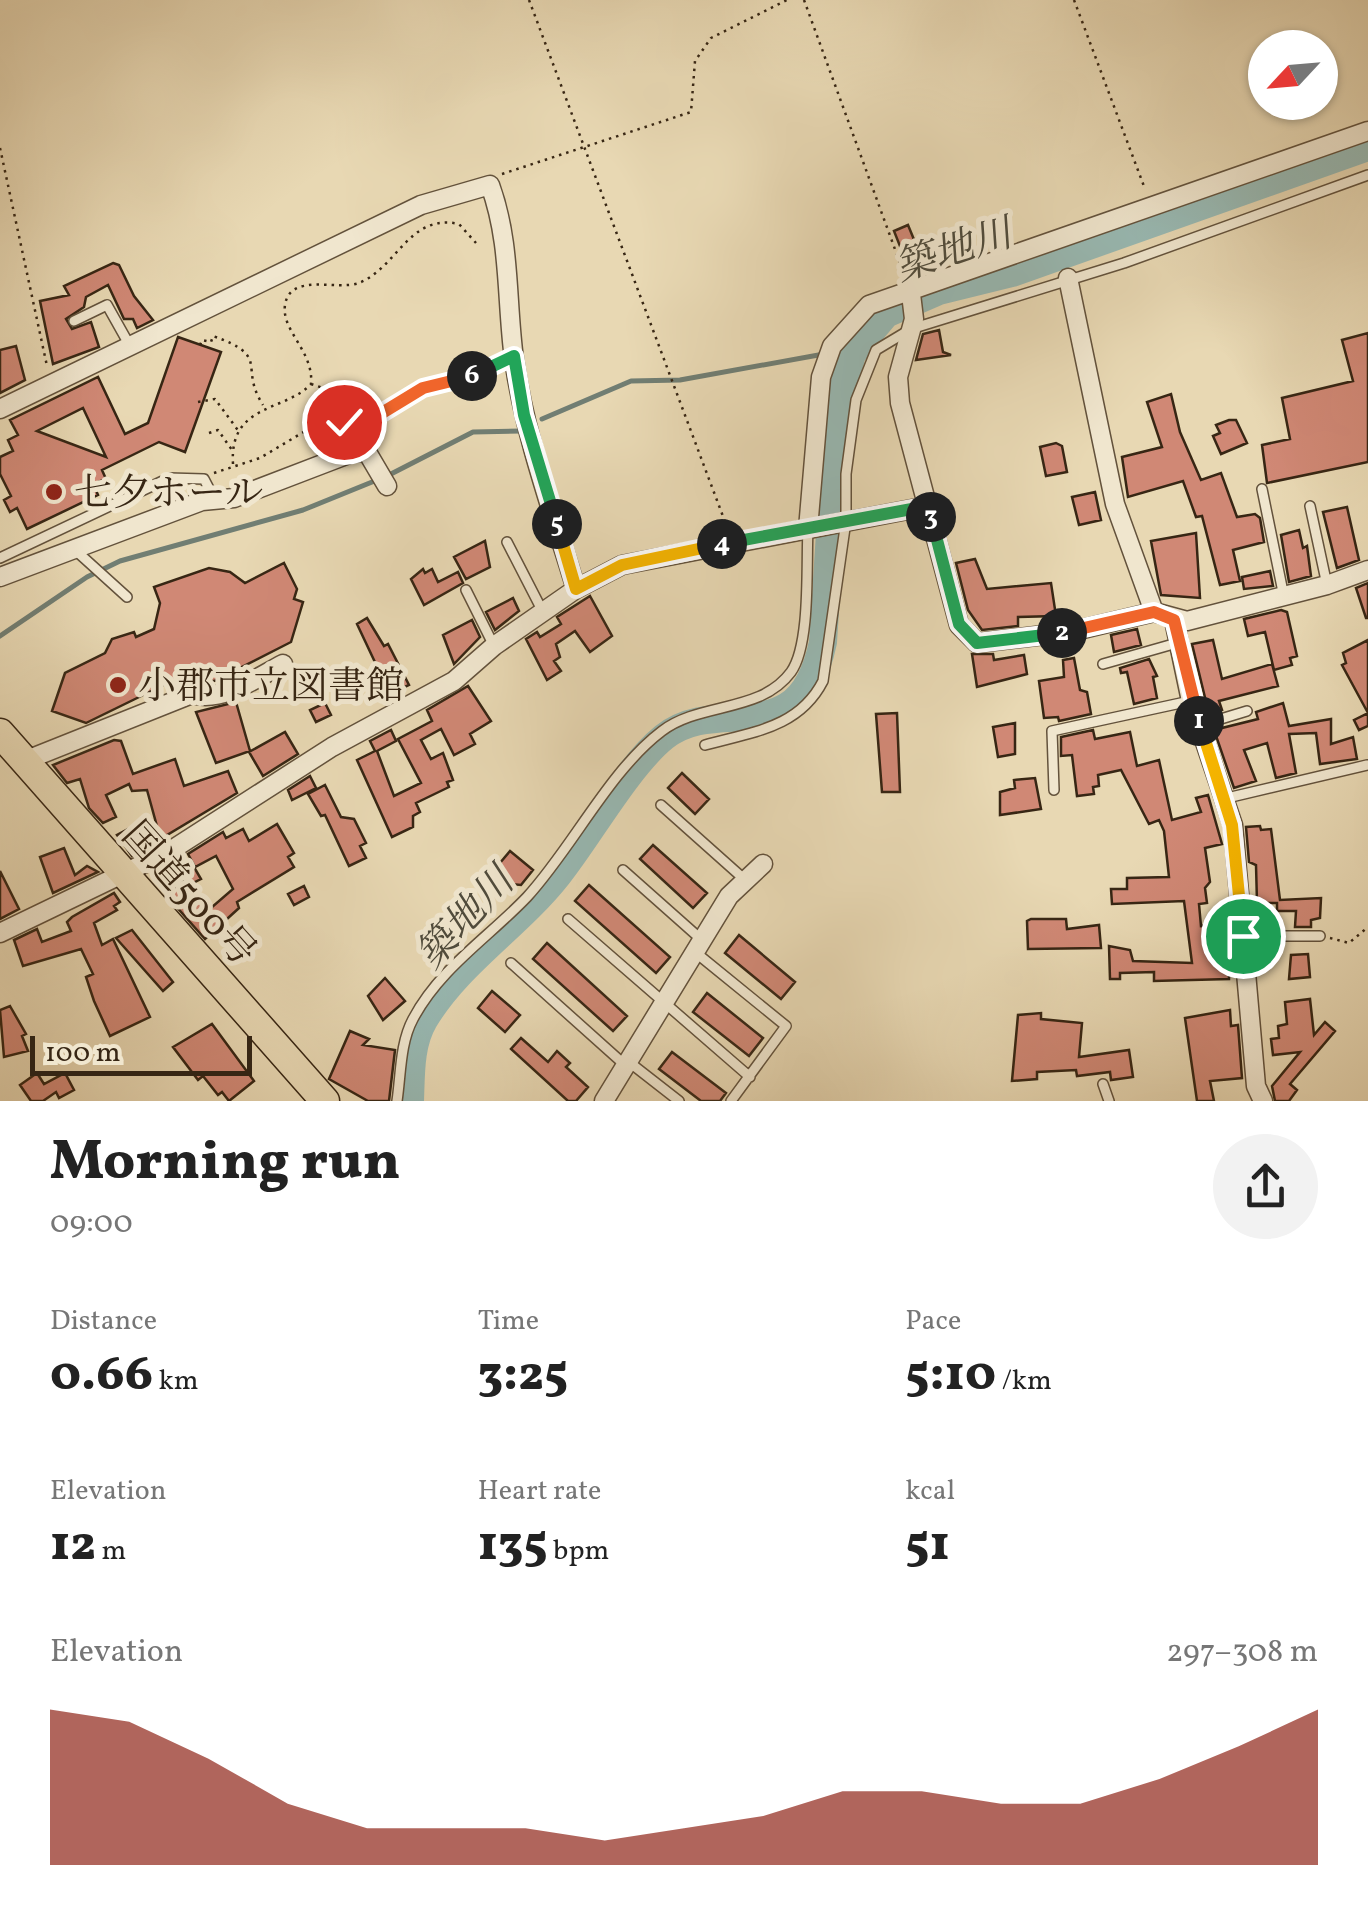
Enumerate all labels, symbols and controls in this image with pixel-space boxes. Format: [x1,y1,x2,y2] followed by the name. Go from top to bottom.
[1248,30,1338,120] north arrow
[1248,30,1338,120] map controls
[889,206,1024,298] water label: 築地川
[447,351,497,401] pin: 6
[464,356,480,395] text: 6
[302,380,387,465] pin
[317,395,372,450] icon: check
[74,469,263,522] place label: 七夕ホール
[43,481,65,503] marker: 七夕ホール
[906,492,956,542] pin: 3
[924,497,938,536] text: 3
[532,499,582,549] pin: 5
[550,504,564,543] text: 5
[697,519,747,569] pin: 4
[714,524,730,563] text: 4
[1037,608,1087,658] pin: 2
[1055,613,1069,652] text: 2
[138,662,404,715] place label: 小郡市立図書館
[107,674,129,696] marker: 小郡市立図書館
[1174,696,1224,746] pin: 1
[1193,701,1205,740] text: 1
[108,811,267,979] street label: 国道500号
[406,854,531,983] water label: 築地川
[1201,894,1286,979] pin
[1216,909,1271,964] icon: arrive
[30,1031,252,1076] scale bar
[45,1034,120,1073] text: 100 m
[50,1126,400,1202] text: Morning run
[1213,1134,1318,1239] button: share
[50,1202,133,1246] text: 09:00
[50,1302,157,1341] text: Distance
[478,1302,539,1341] text: Time
[905,1302,961,1341] text: Pace
[50,1341,153,1411] text: 0.66
[478,1341,568,1411] text: 3:25
[905,1341,996,1411] text: 5:10
[153,1362,199,1401] text: km
[996,1362,1052,1401] text: /km
[50,1472,166,1511] text: Elevation
[478,1472,601,1511] text: Heart rate
[905,1472,955,1511] text: kcal
[50,1511,96,1581] text: 12
[478,1511,548,1581] text: 135
[905,1511,950,1581] text: 51
[96,1532,126,1571] text: m
[548,1532,609,1571] text: bpm
[50,1631,183,1675] text: Elevation
[1166,1631,1318,1675] text: 297–308 m

